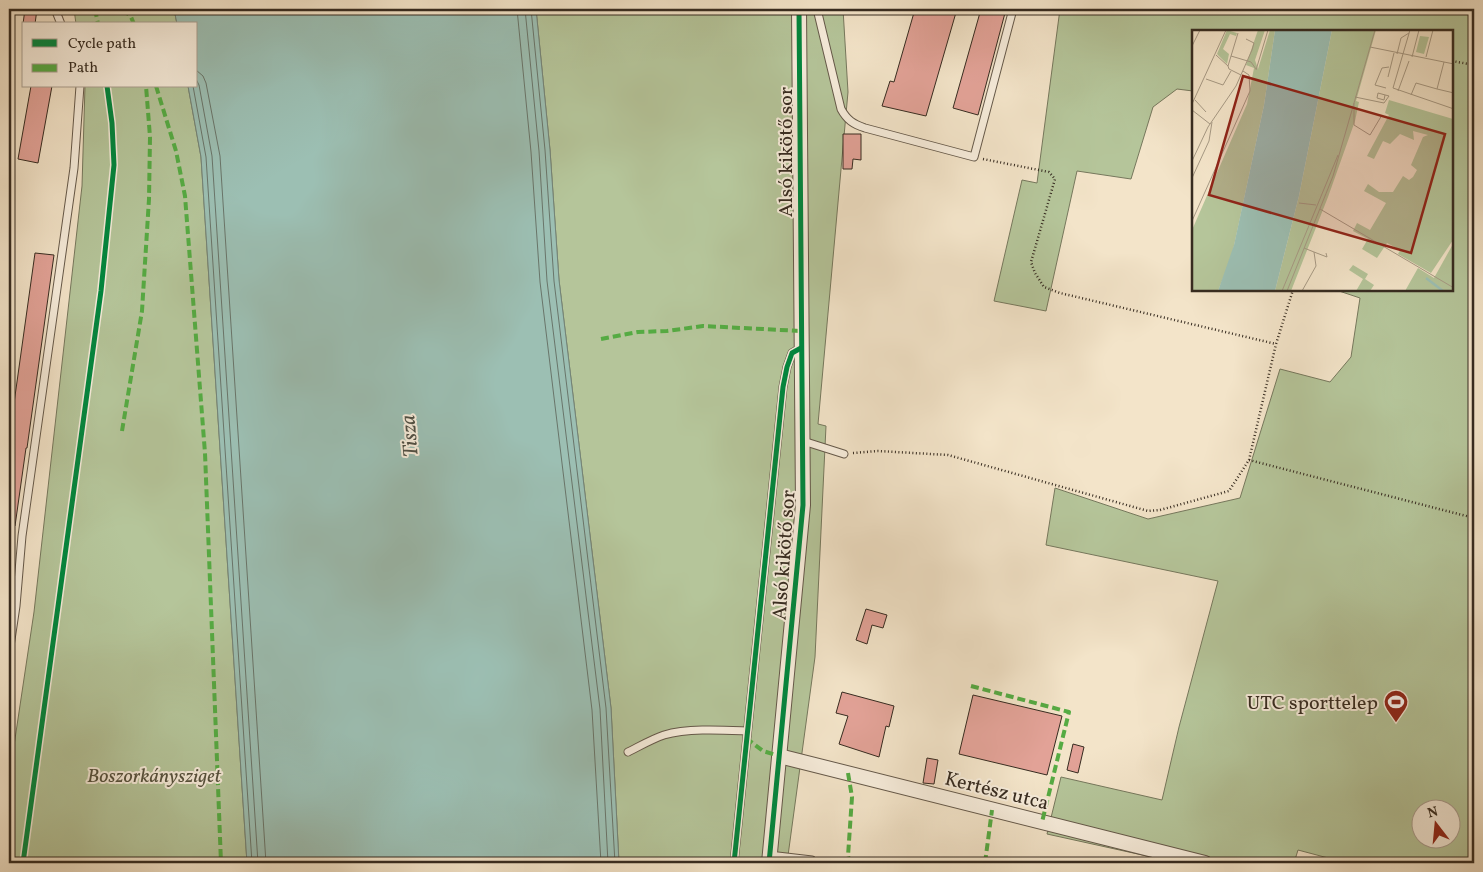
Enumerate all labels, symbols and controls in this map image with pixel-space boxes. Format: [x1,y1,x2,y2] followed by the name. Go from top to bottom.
[22,22,198,88] legend
[1192,30,1453,291] inset map
[68,34,136,55] text: Cycle path
[68,58,98,79] text: Path
[773,87,801,217] street label: Alsó kikötő sor
[394,414,427,458] water label: Tisza
[766,489,804,621] street label: Alsó kikötő sor
[1383,689,1409,723] sports icon: UTC sporttelep
[1247,690,1378,718] place label: UTC sporttelep
[87,763,221,791] park label: Boszorkánysziget
[941,765,1052,818] street label: Kertész utca
[1410,800,1460,850] north arrow
[1425,802,1440,823] text: N

